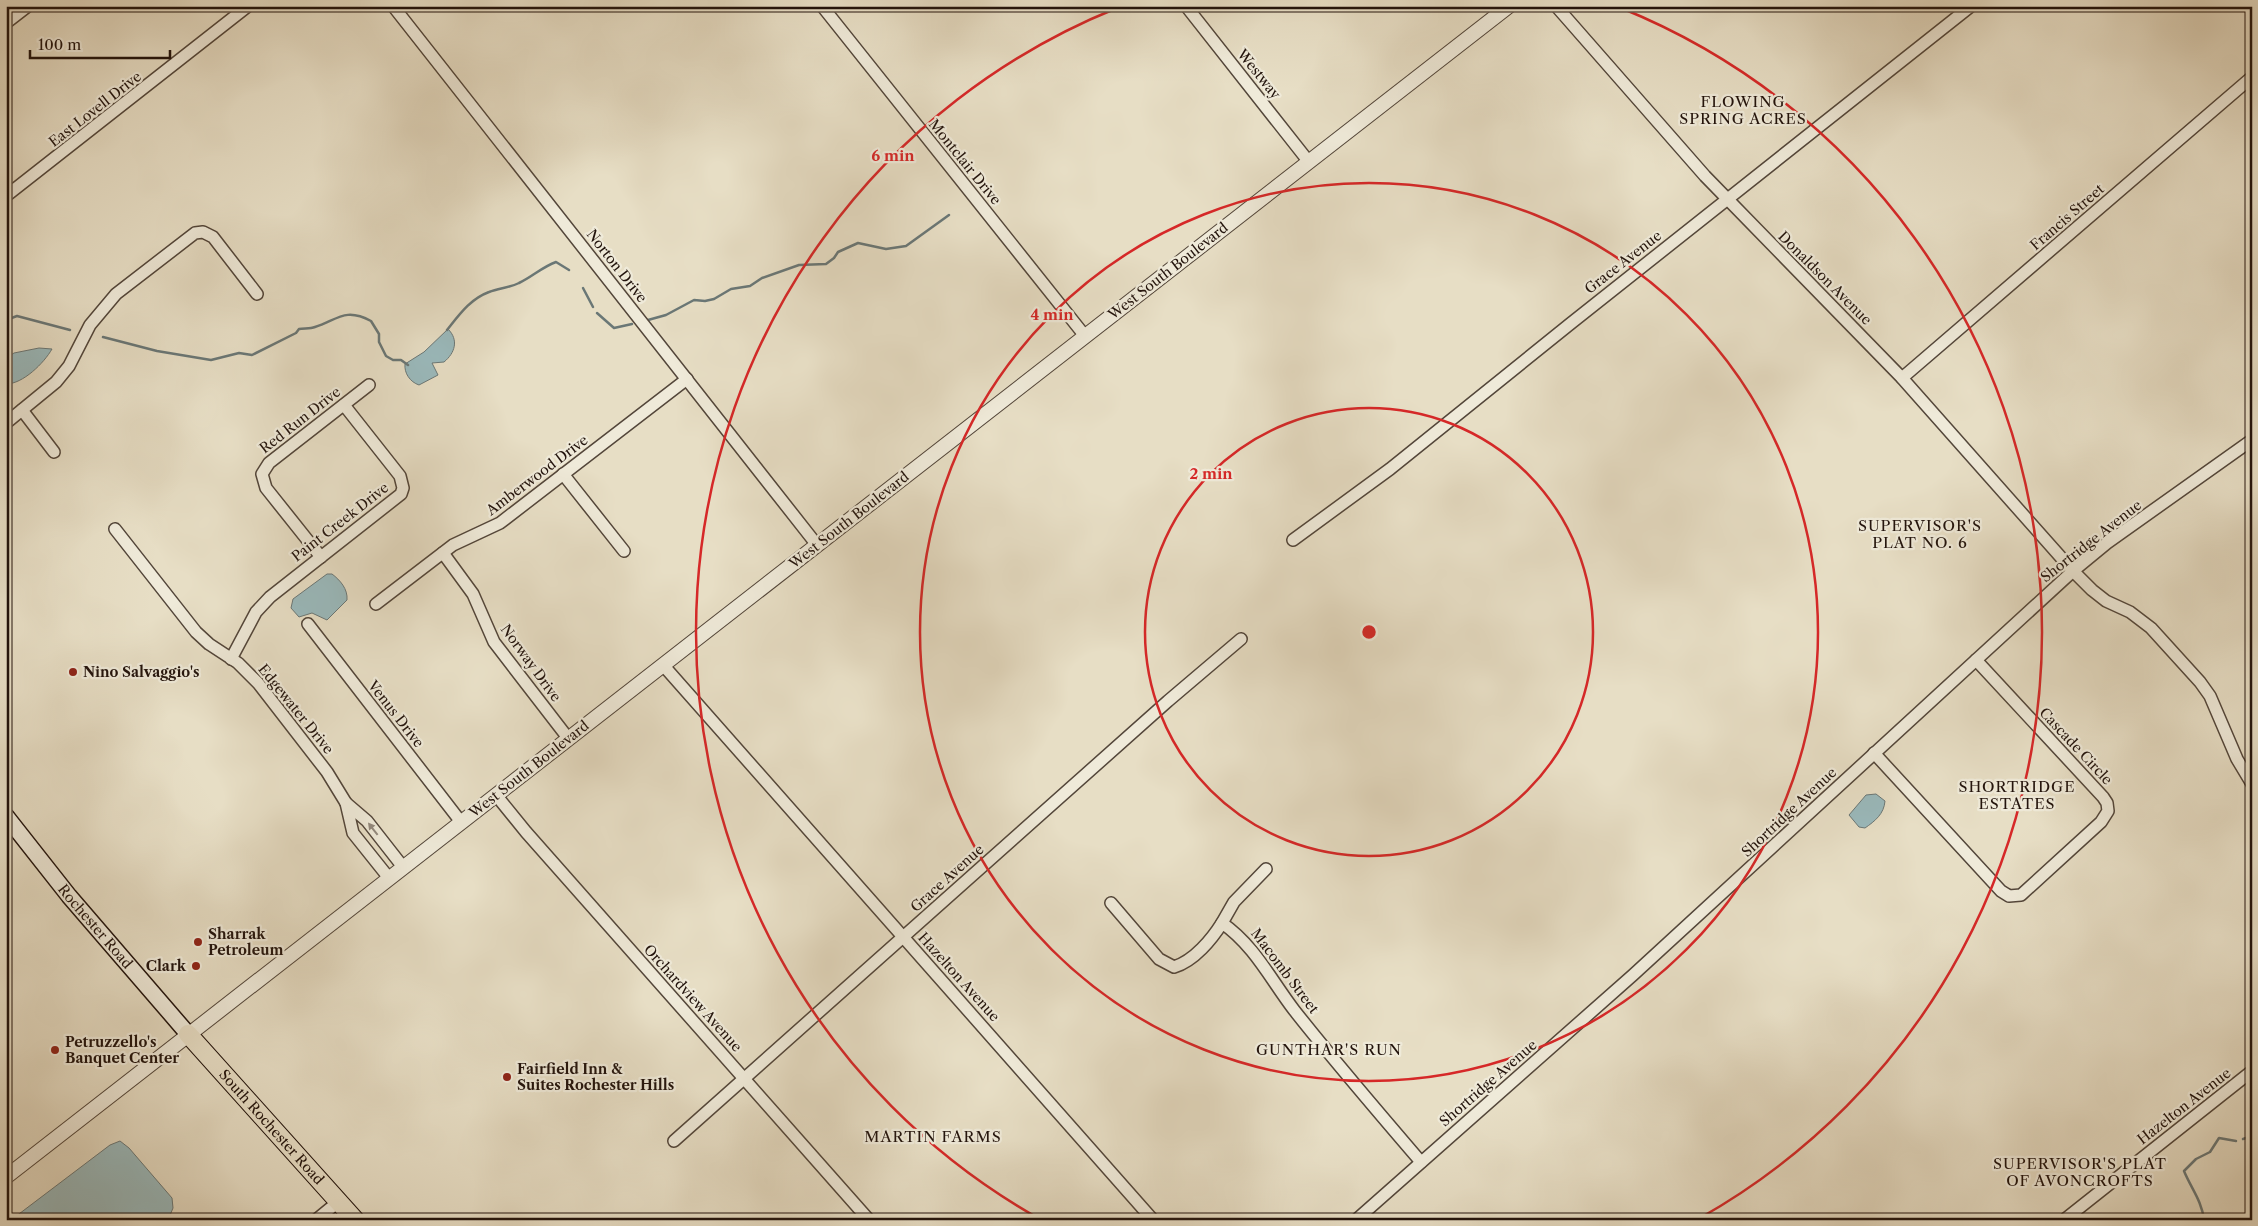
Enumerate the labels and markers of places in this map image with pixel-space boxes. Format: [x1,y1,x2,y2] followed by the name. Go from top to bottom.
[1360,623,1378,641] centre of rings
[83,663,199,681] place label: Nino Salvaggio's
[67,666,79,678] marker: Nino Salvaggio's
[208,925,283,959] place label: Sharrak Petroleum
[192,936,204,948] marker: Sharrak Petroleum
[146,957,187,975] place label: Clark
[190,960,202,972] marker: Clark
[65,1033,179,1067] place label: Petruzzello's Banquet Center
[49,1044,61,1056] marker: Petruzzello's Banquet Center
[517,1060,674,1094] place label: Fairfield Inn & Suites Rochester Hills
[501,1071,513,1083] marker: Fairfield Inn & Suites Rochester Hills

